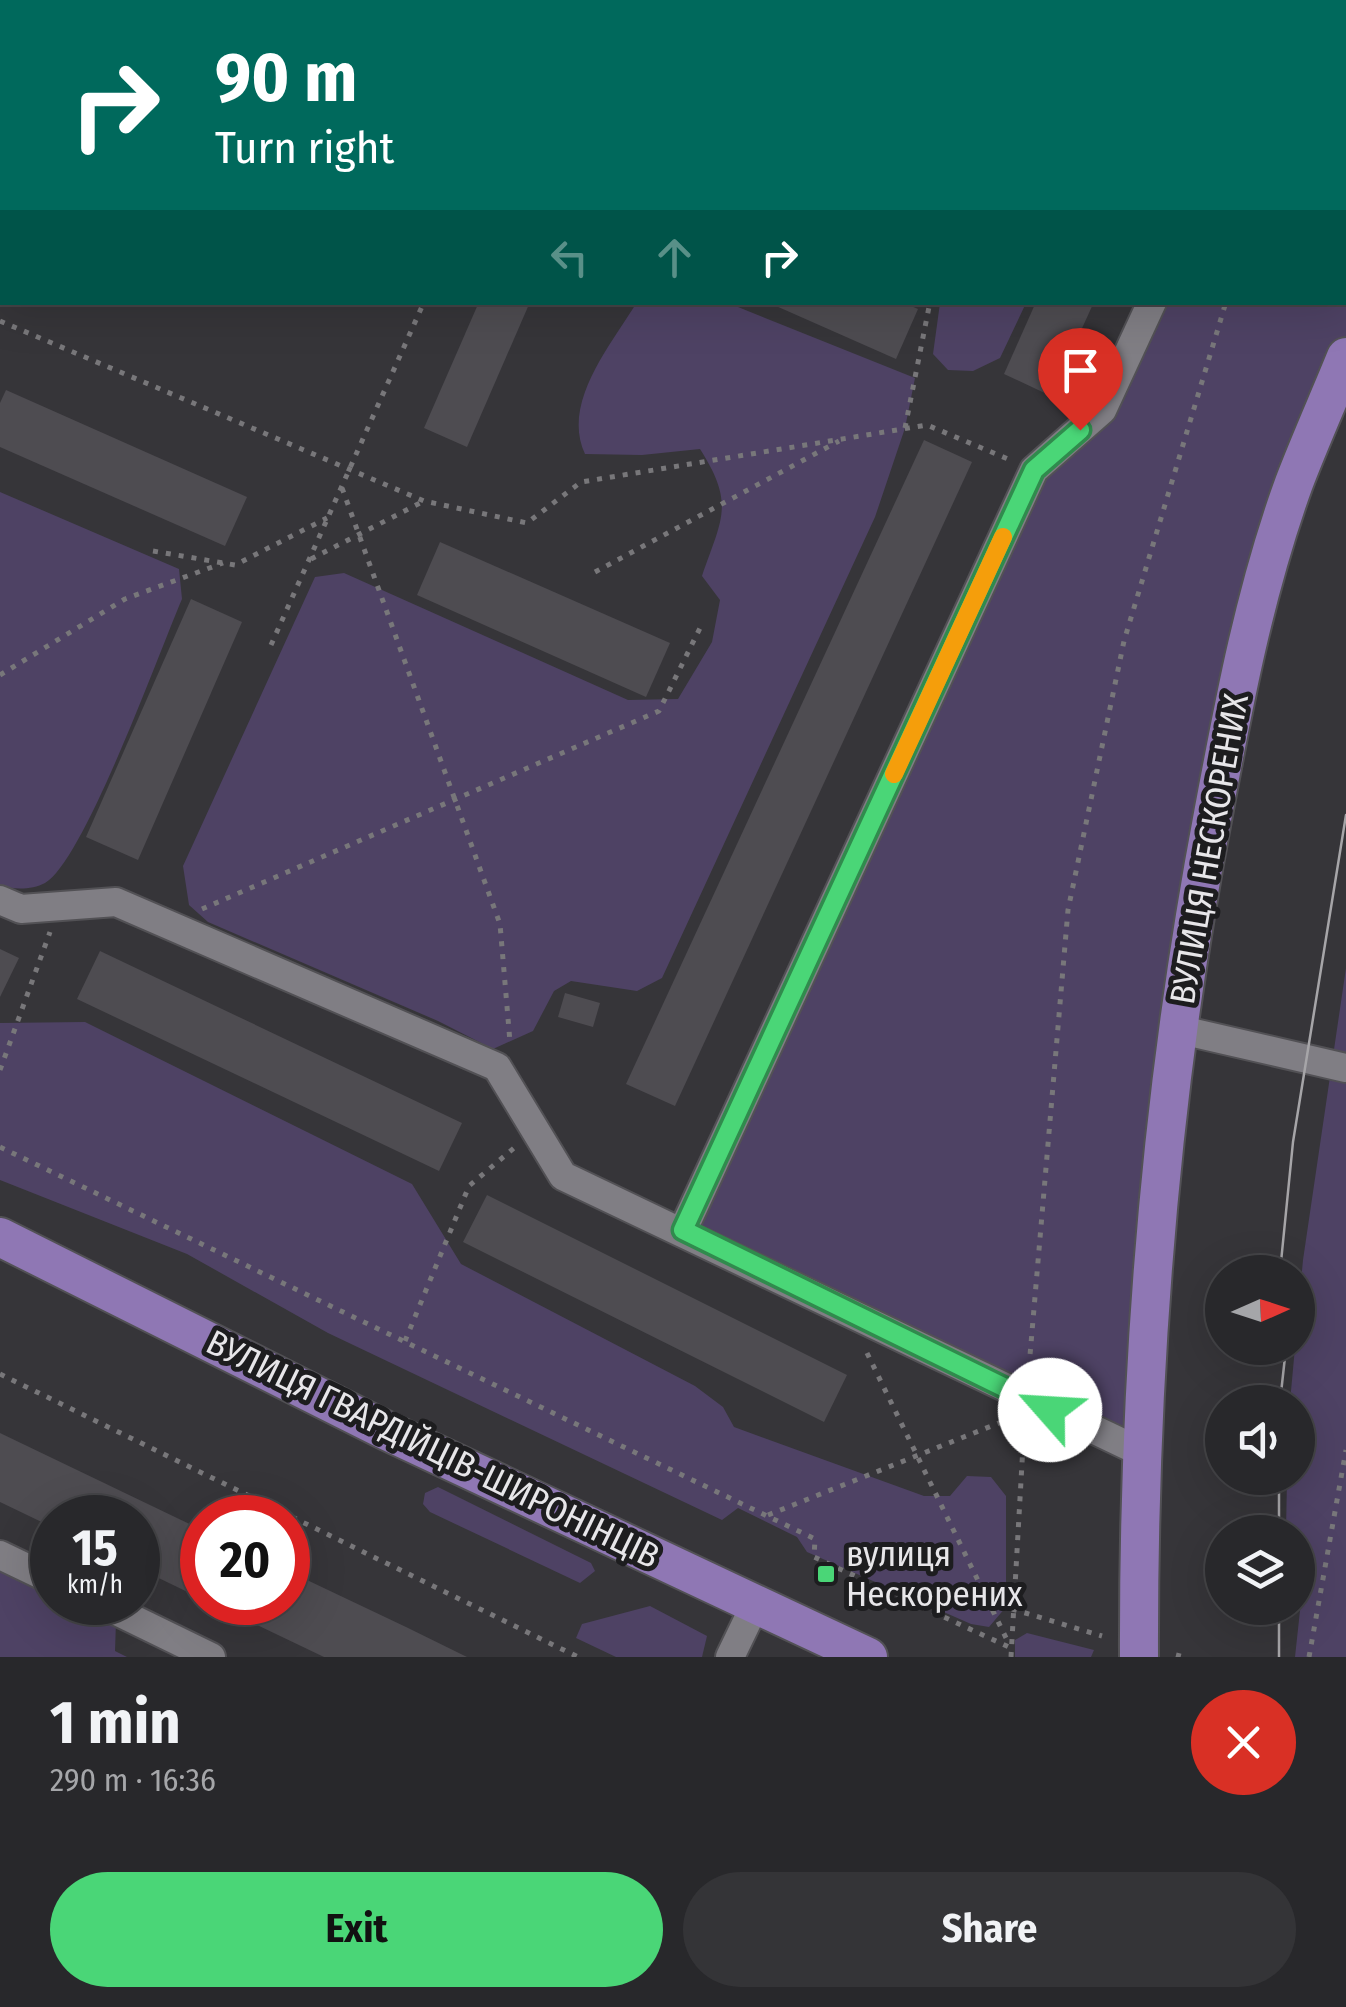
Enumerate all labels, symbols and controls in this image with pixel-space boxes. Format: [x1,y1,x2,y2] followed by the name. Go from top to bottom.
[215,36,357,120] text: 90 m
[50,40,180,170] icon: right
[215,121,394,175] text: Turn right
[542,230,597,285] icon: left
[647,230,702,285] icon: ahead
[752,230,807,285] icon: right
[1038,328,1123,431] pin
[1053,343,1108,398] icon: arrive
[1161,691,1257,1007] street label: ВУЛИЦЯ НЕСКОРЕНИХ
[1205,1255,1315,1365] north arrow
[1205,1255,1315,1625] map controls
[200,1321,666,1577] street label: ВУЛИЦЯ ГВАРДІЙЦІВ-ШИРОНІНЦІВ
[998,1358,1102,1462] position arrow
[1205,1385,1315,1495] button: sound
[180,1495,310,1625] speed limit sign: 20
[1205,1515,1315,1625] button: layers
[72,1518,118,1578] text: 15
[846,1533,1023,1615] place label: вулиця Нескорених
[815,1563,837,1585] marker: вулиця Нескорених
[67,1570,123,1600] text: km/h
[50,1687,181,1759] text: 1 min
[1191,1690,1296,1795] button: close
[50,1761,216,1799] text: 290 m · 16:36
[50,1872,663,1987] button: Exit
[683,1872,1296,1987] button: Share

